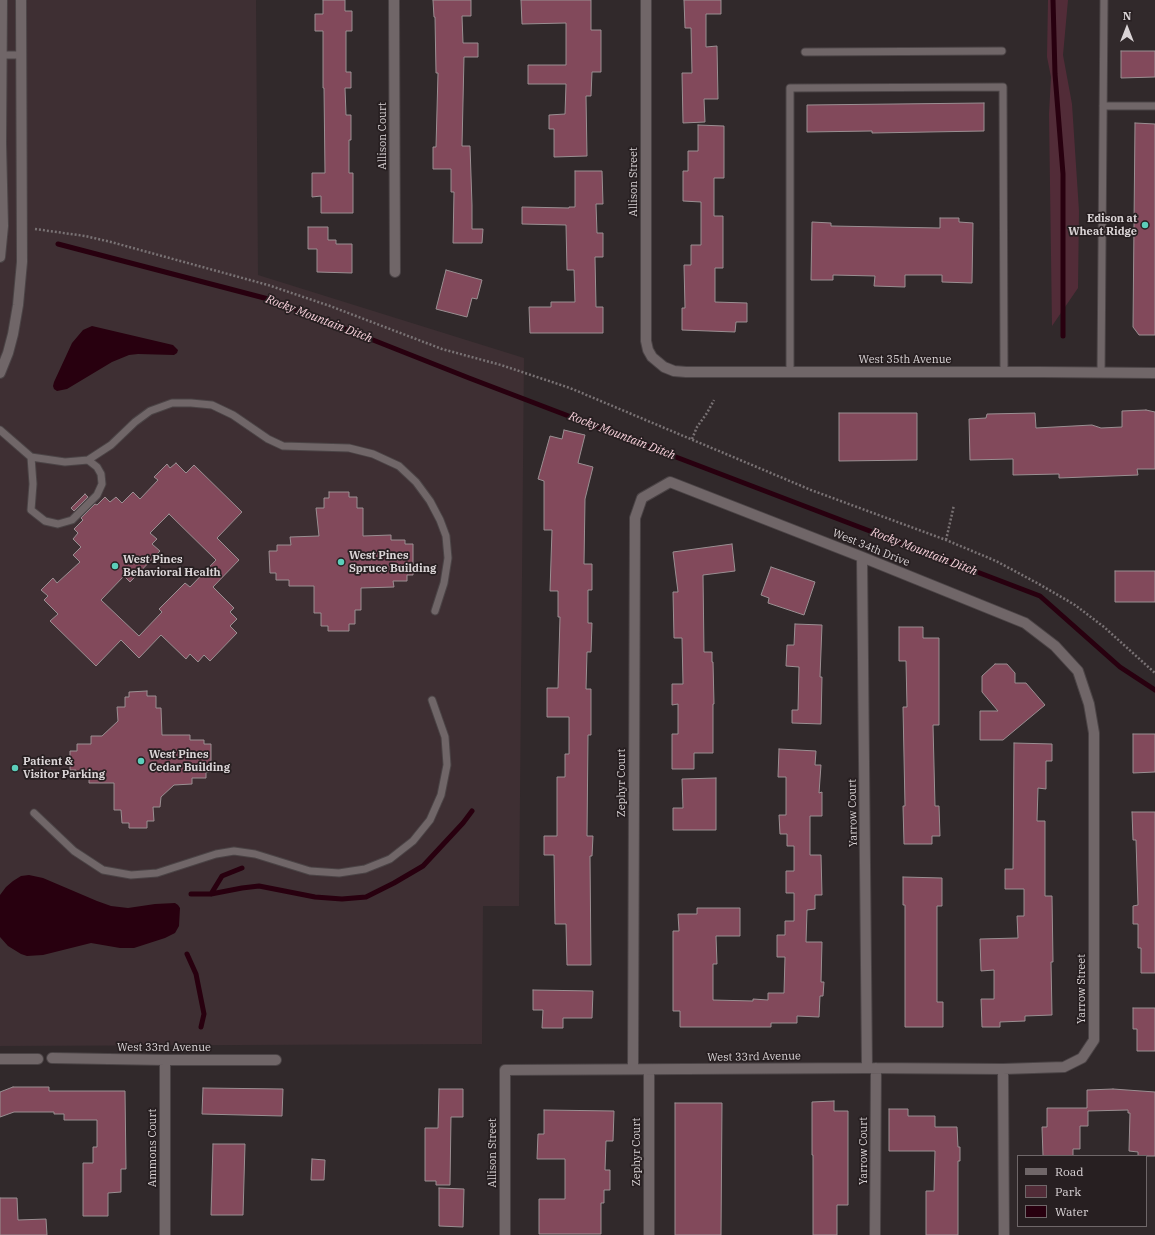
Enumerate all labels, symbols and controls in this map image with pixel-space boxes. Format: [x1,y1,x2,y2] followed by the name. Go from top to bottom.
[1107,8,1147,48] north arrow
[1123,9,1131,23] text: N
[376,102,390,170] street label: Allison Court
[627,147,641,217] street label: Allison Street
[1068,212,1137,238] place label: Edison at Wheat Ridge
[1140,220,1150,230] marker: Edison at Wheat Ridge
[264,292,374,346] water label: Rocky Mountain Ditch
[859,353,951,367] street label: West 35th Avenue
[567,409,677,463] water label: Rocky Mountain Ditch
[869,525,979,579] water label: Rocky Mountain Ditch
[830,527,912,569] street label: West 34th Drive
[349,549,436,575] place label: West Pines Spruce Building
[123,553,221,579] place label: West Pines Behavioral Health
[336,557,346,567] marker: West Pines Spruce Building
[110,561,120,571] marker: West Pines Behavioral Health
[149,748,230,774] place label: West Pines Cedar Building
[615,749,629,817] street label: Zephyr Court
[23,755,105,781] place label: Patient & Visitor Parking
[136,756,146,766] marker: West Pines Cedar Building
[10,763,20,773] marker: Patient & Visitor Parking
[846,779,860,847] street label: Yarrow Court
[1075,954,1089,1024] street label: Yarrow Street
[117,1041,211,1055] street label: West 33rd Avenue
[707,1050,801,1064] street label: West 33rd Avenue
[146,1109,160,1187] street label: Ammons Court
[857,1117,871,1185] street label: Yarrow Court
[486,1118,500,1188] street label: Allison Street
[630,1118,644,1186] street label: Zephyr Court
[1017,1155,1147,1227] legend
[1055,1164,1084,1179] text: Road
[1055,1184,1081,1199] text: Park
[1055,1204,1088,1219] text: Water

